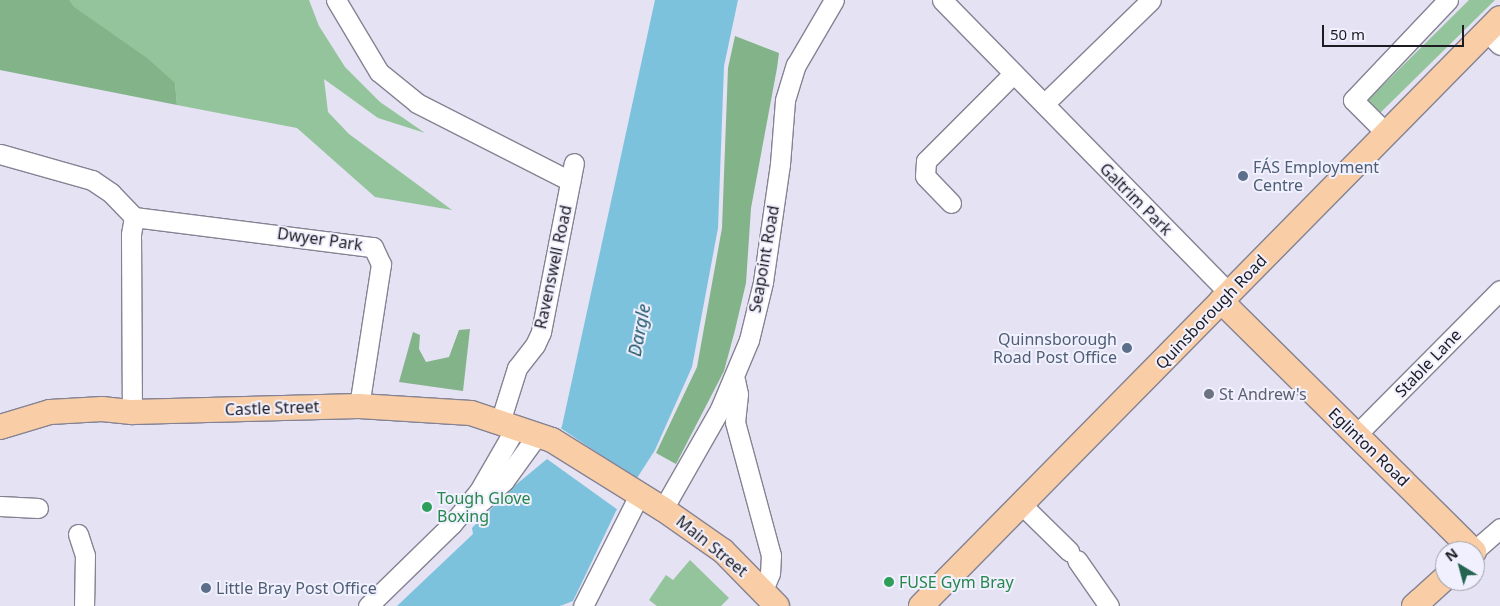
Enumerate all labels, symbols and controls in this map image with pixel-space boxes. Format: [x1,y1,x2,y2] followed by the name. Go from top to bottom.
[1325,15,1468,47] scale bar
[1330,24,1365,44] text: 50 m
[1253,157,1379,195] place label: FÁS Employment Centre
[1096,159,1176,239] street label: Galtrim Park
[1237,170,1249,182] marker: FÁS Employment Centre
[531,203,575,331] street label: Ravenswell Road
[745,204,783,314] street label: Seapoint Road
[276,224,364,254] street label: Dwyer Park
[1151,251,1271,373] street label: Quinsborough Road
[623,302,655,358] water label: Dargle
[1391,325,1465,401] street label: Stable Lane
[993,329,1117,367] place label: Quinnsborough Road Post Office
[1121,342,1133,354] marker: Quinnsborough Road Post Office
[1219,384,1307,404] place label: St Andrew's
[1203,388,1215,400] marker: St Andrew's
[224,397,320,419] street label: Castle Street
[1325,404,1413,490] street label: Eglinton Road
[437,488,531,526] place label: Tough Glove Boxing
[421,501,433,513] marker: Tough Glove Boxing
[672,511,752,581] street label: Main Street
[1435,541,1485,591] north arrow
[1441,543,1462,565] text: N
[899,572,1014,592] place label: FUSE Gym Bray
[883,576,895,588] marker: FUSE Gym Bray
[216,578,377,598] place label: Little Bray Post Office
[200,582,212,594] marker: Little Bray Post Office

